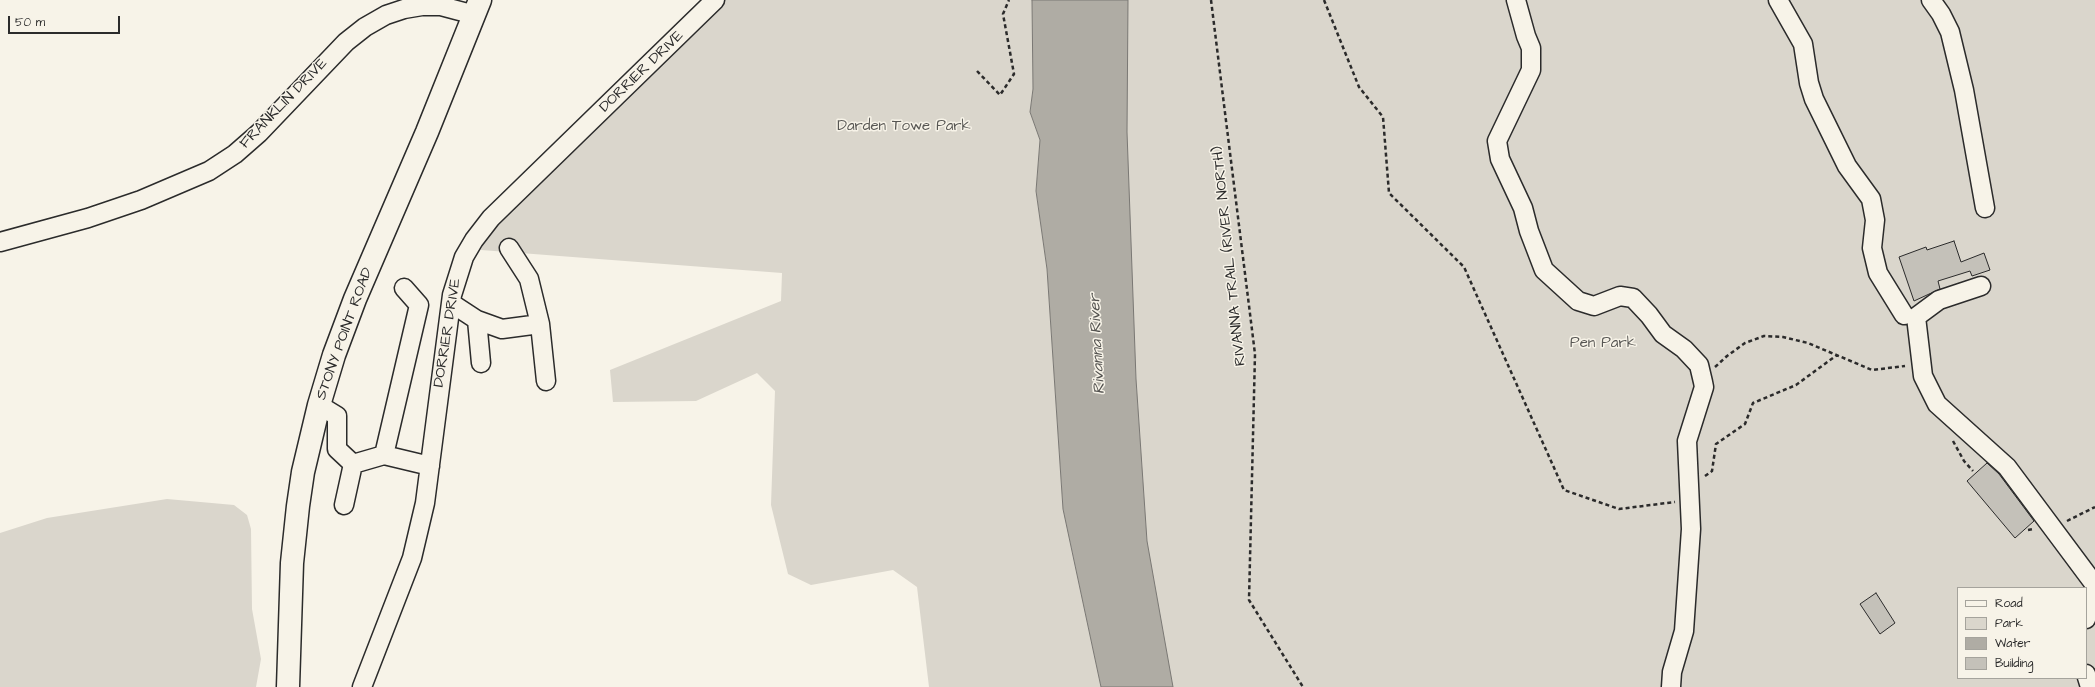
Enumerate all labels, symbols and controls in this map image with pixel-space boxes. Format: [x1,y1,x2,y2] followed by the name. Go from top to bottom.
[10,8,122,34] scale bar
[15,14,45,31] text: 50 m
[596,27,688,117] street label: DORRIER DRIVE
[236,55,332,153] street label: FRANKLIN DRIVE
[837,118,971,136] park label: Darden Towe Park
[1210,145,1250,367] street label: RIVANNA TRAIL (RIVER NORTH)
[313,266,377,402] street label: STONY POINT ROAD
[431,277,465,389] street label: DORRIER DRIVE
[1086,293,1110,395] water label: Rivanna River
[1570,335,1636,353] park label: Pen Park
[1957,587,2087,679] legend
[1995,595,2023,612] text: Road
[1995,615,2023,632] text: Park
[1995,635,2030,652] text: Water
[1995,655,2033,672] text: Building

